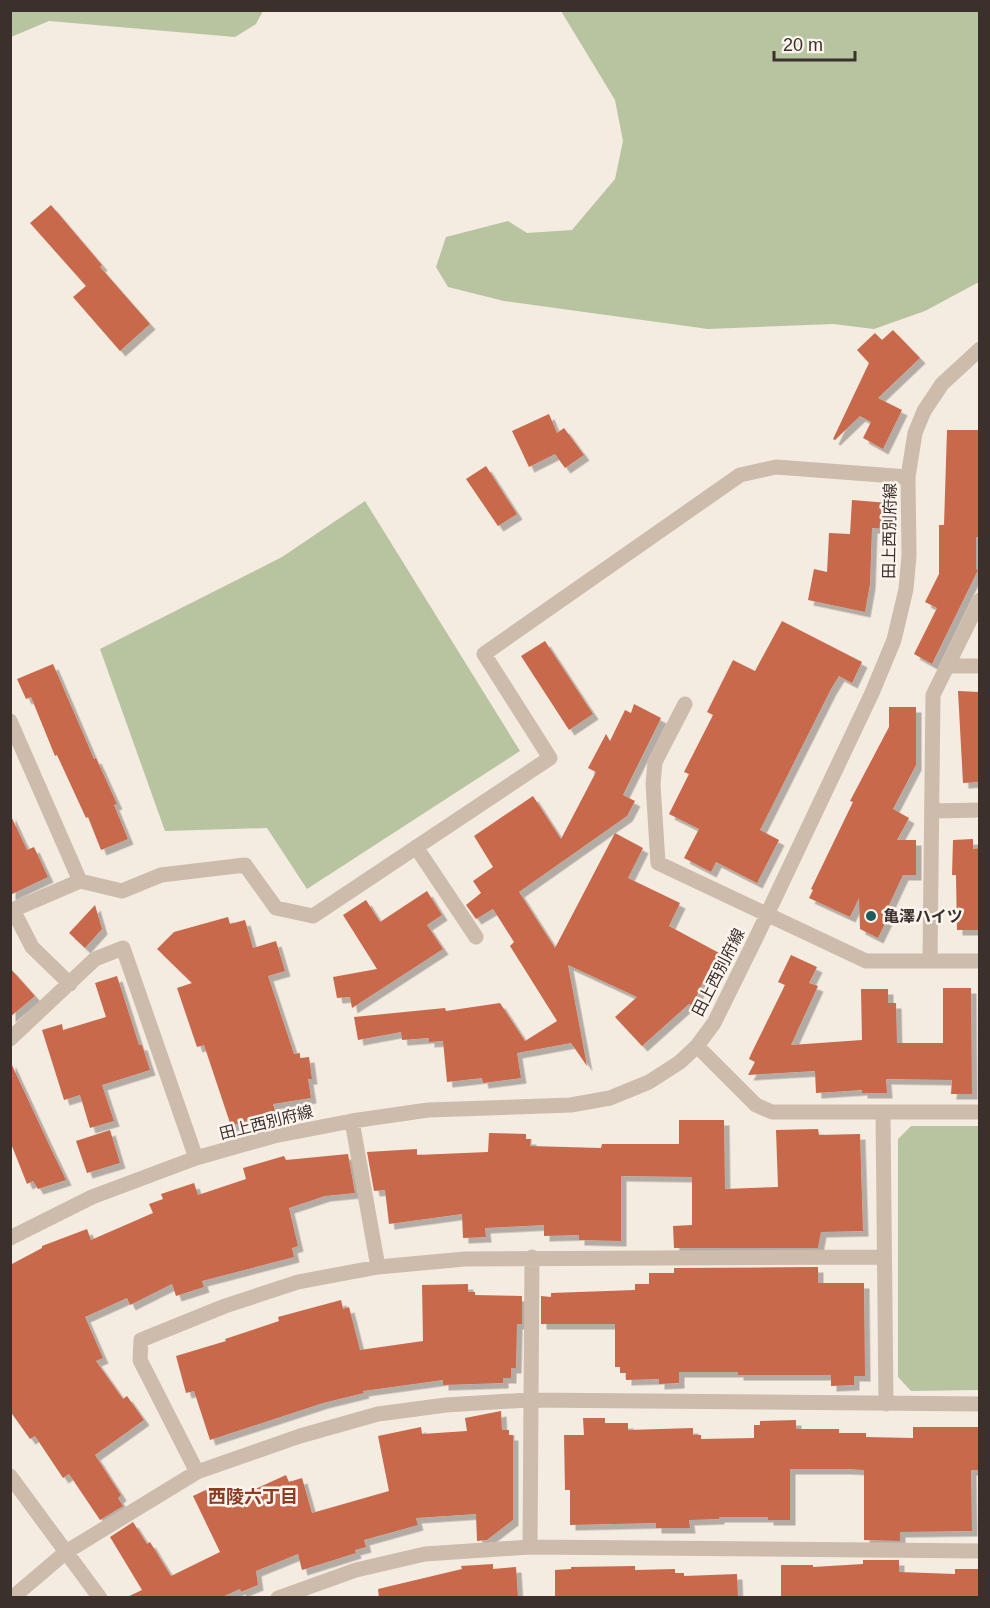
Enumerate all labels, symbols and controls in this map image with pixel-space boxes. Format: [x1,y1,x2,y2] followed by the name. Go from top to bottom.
[774,24,855,62] scale bar
[783,35,823,55] text: 20 m
[880,483,899,579] street label: 田上西別府線
[883,908,963,925] place label: 亀澤ハイツ
[864,909,878,923] marker: 亀澤ハイツ
[689,926,748,1019] street label: 田上西別府線
[217,1103,315,1142] street label: 田上西別府線
[208,1487,298,1507] district label: 西陵六丁目

